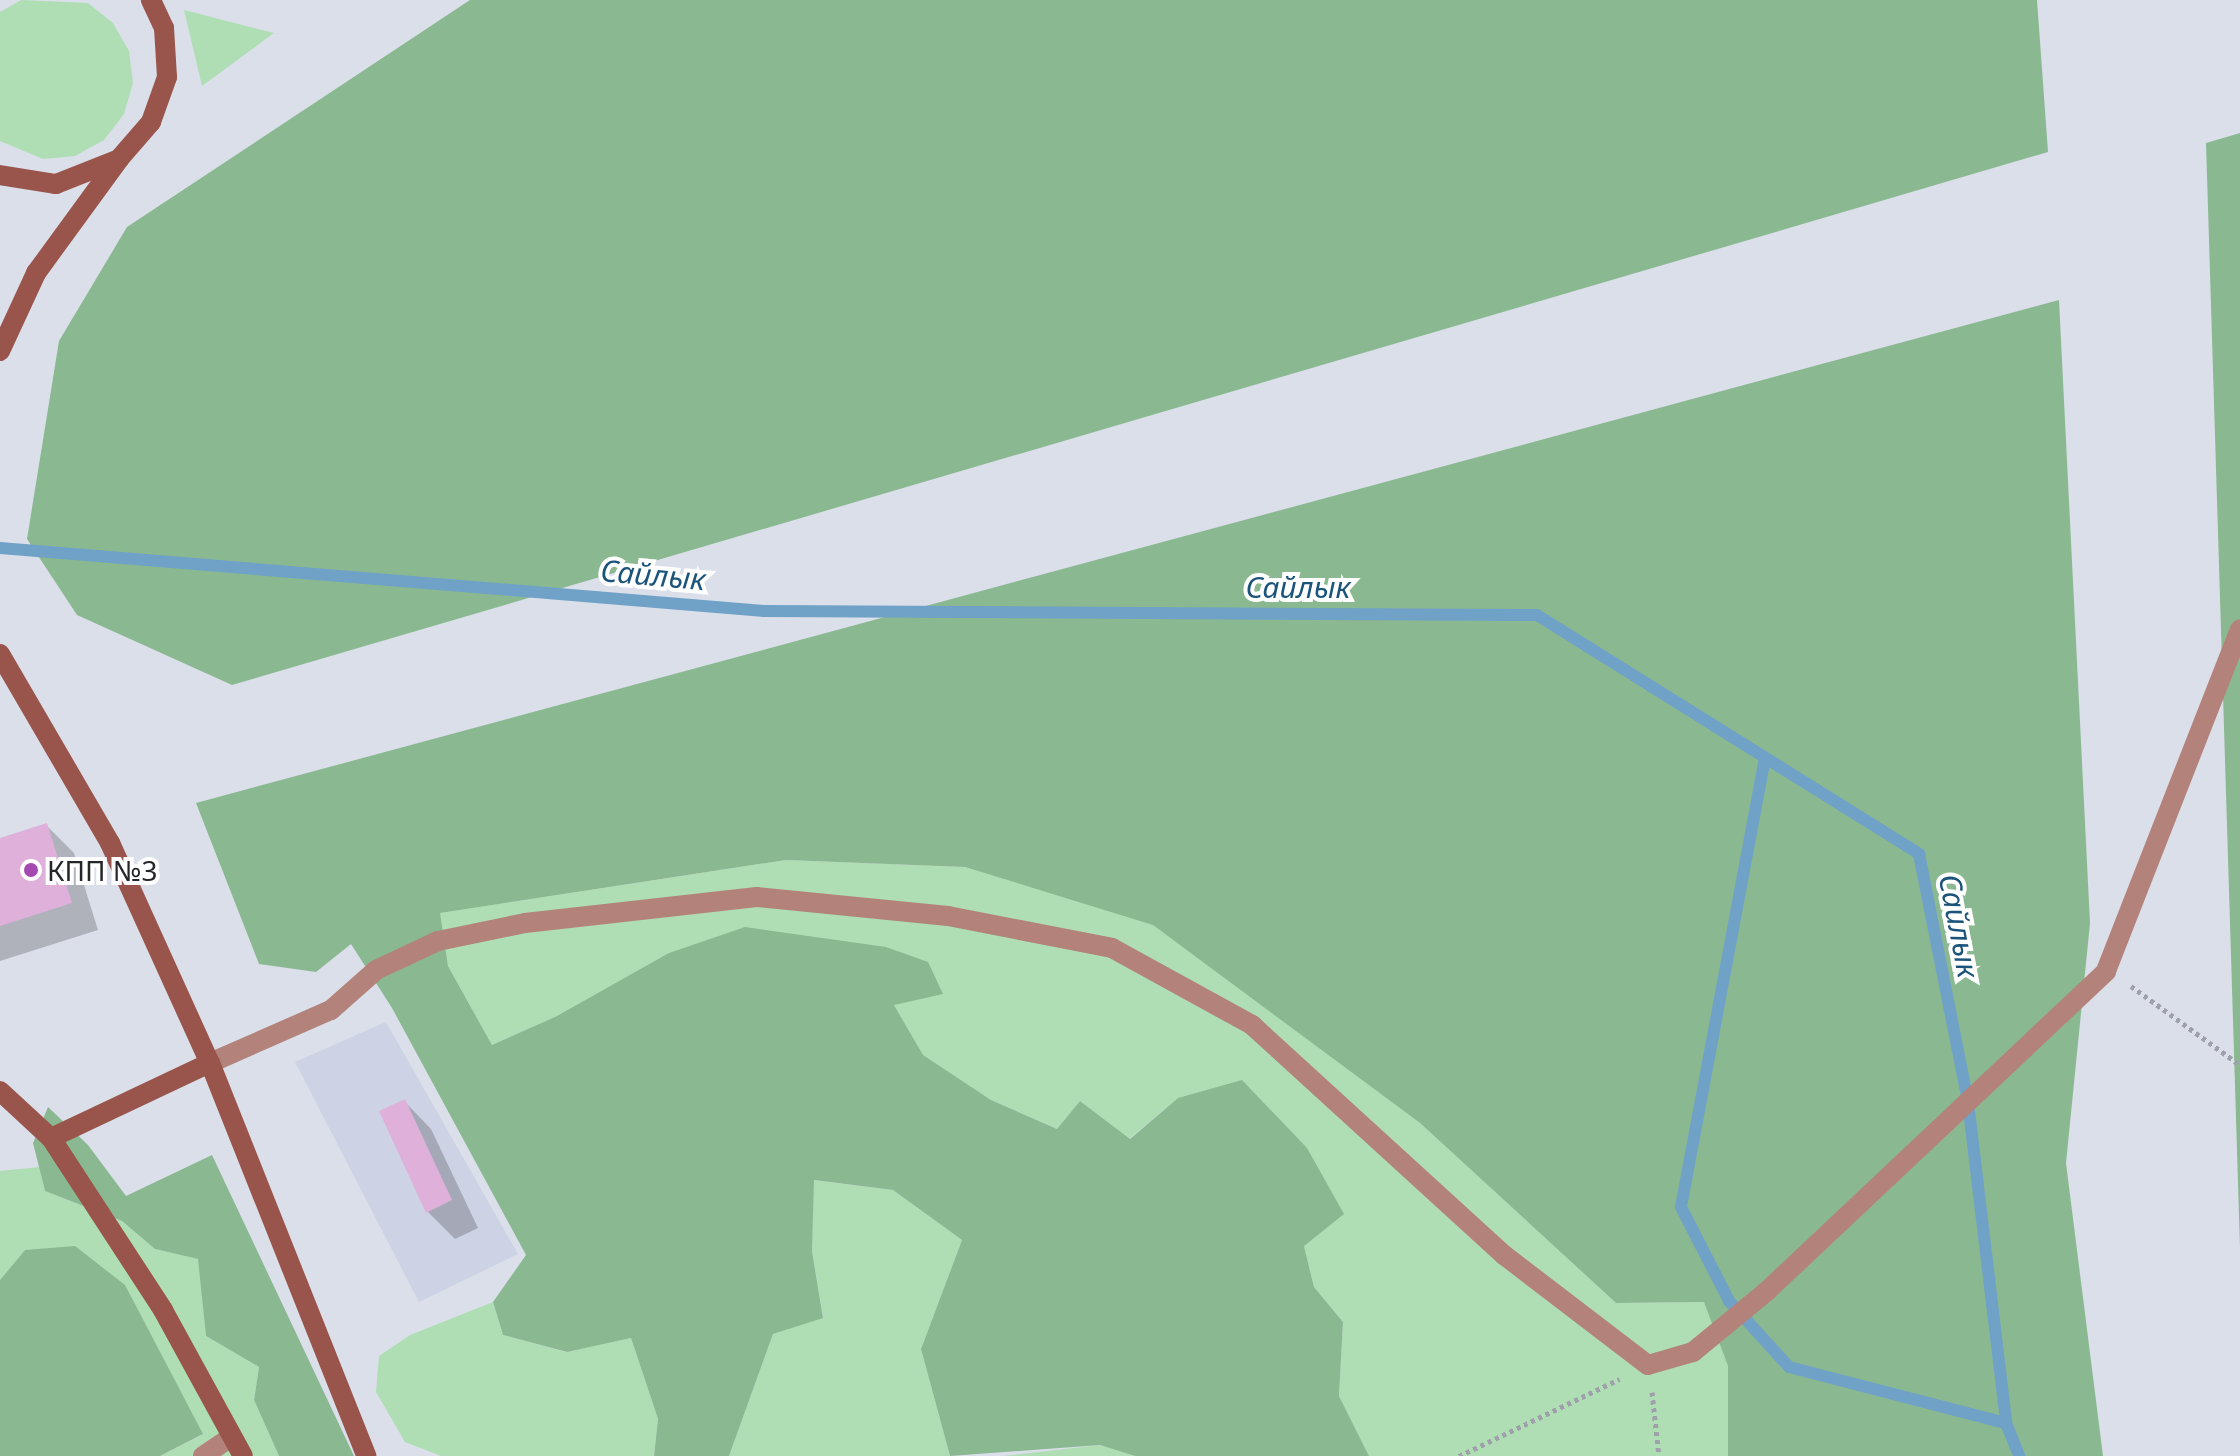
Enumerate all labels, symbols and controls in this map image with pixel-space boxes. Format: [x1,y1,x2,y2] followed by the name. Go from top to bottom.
[599,552,707,598] water label: Сайлык
[1245,569,1351,605] water label: Сайлык
[47,853,157,887] place label: КПП №3
[22,861,40,879] marker: КПП №3
[1931,871,1987,981] water label: Сайлык

